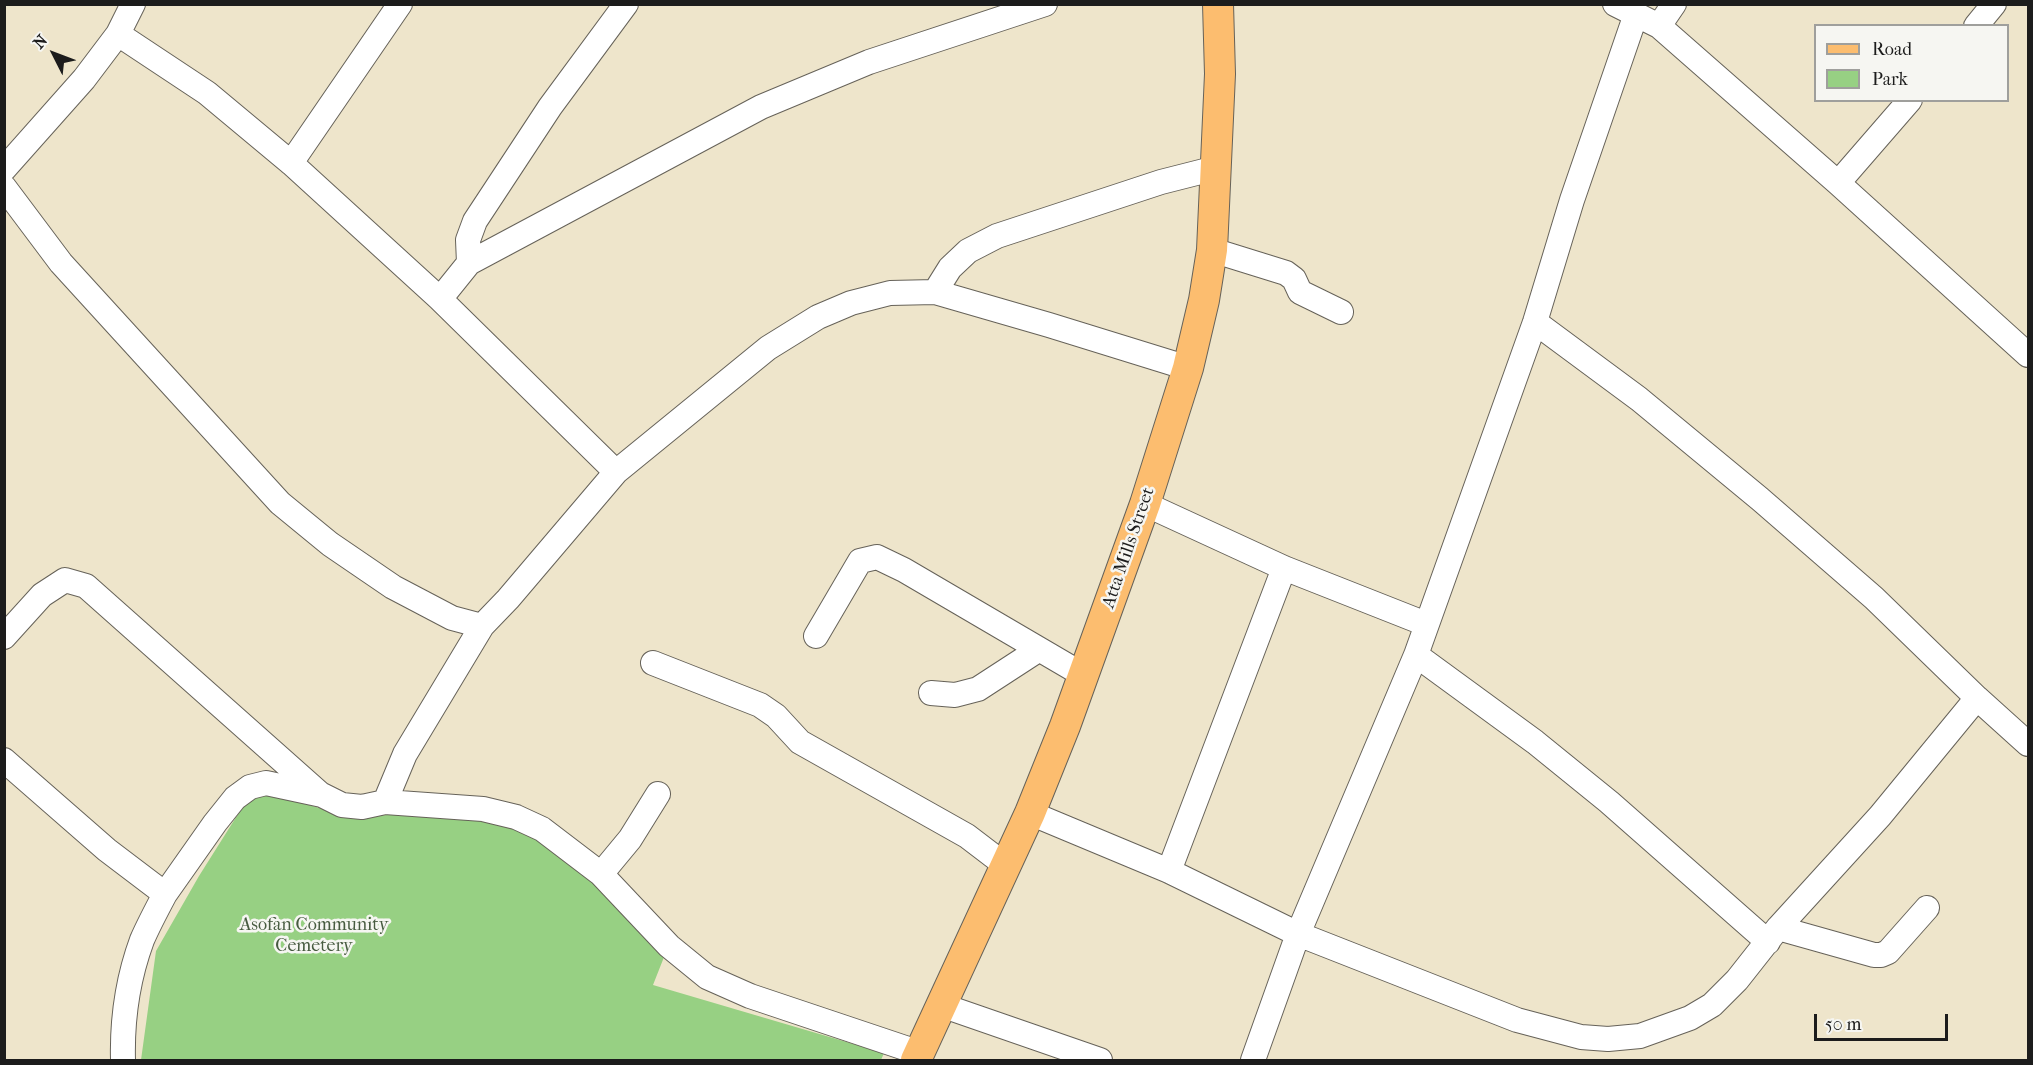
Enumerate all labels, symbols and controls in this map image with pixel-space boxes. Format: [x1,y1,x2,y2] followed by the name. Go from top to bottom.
[24,24,84,84] north arrow
[1814,24,2009,102] legend
[29,31,51,52] text: N
[1872,39,1912,60] text: Road
[1872,69,1908,90] text: Park
[1098,485,1160,611] street label: Atta Mills Street
[240,915,388,958] park label: Asofan Community Cemetery
[1817,1002,1950,1040] scale bar
[1825,1014,1861,1035] text: 50 m

